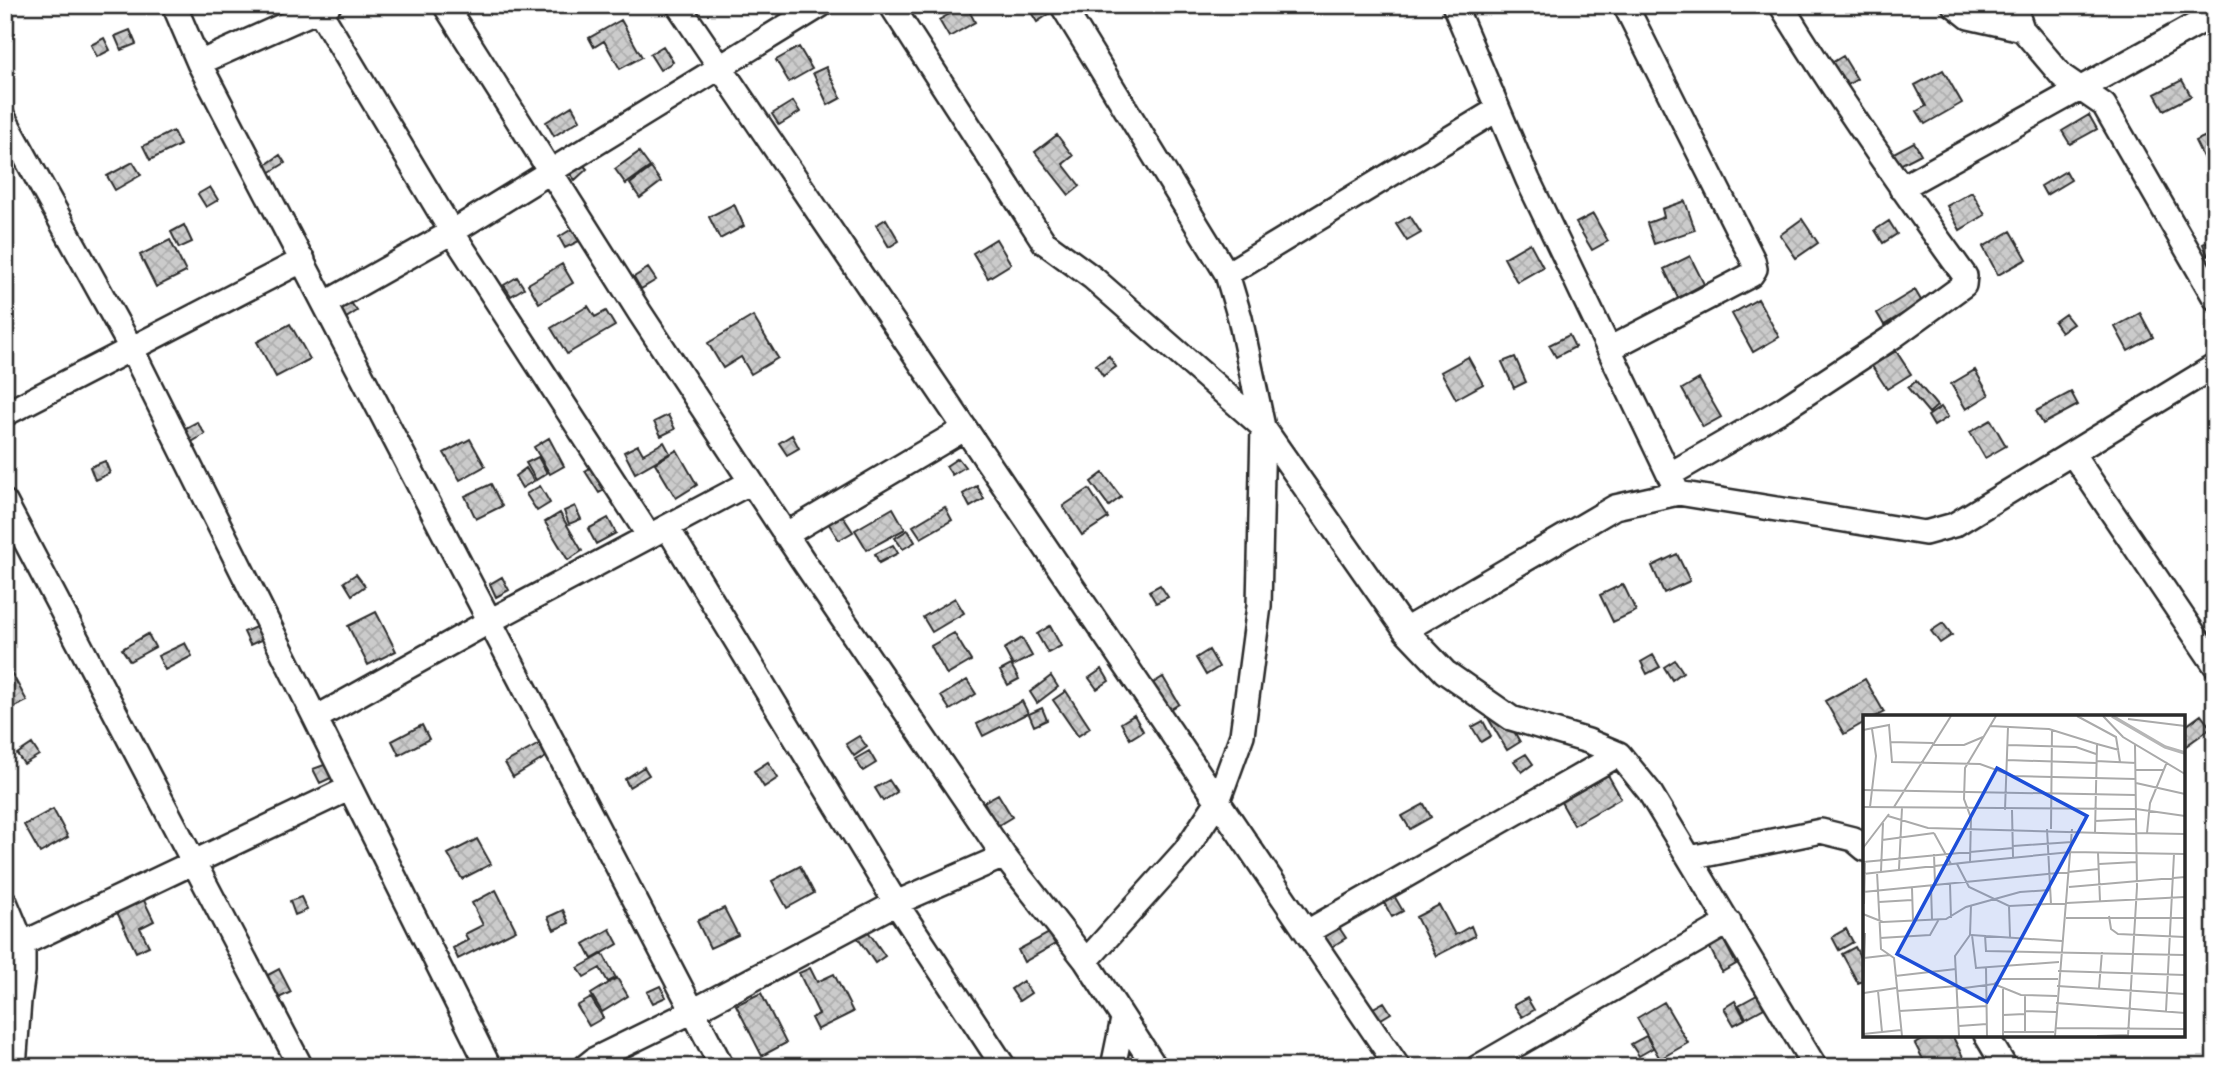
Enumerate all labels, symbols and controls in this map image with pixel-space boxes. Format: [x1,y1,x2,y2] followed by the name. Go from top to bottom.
[1863,715,2185,1037] inset map

